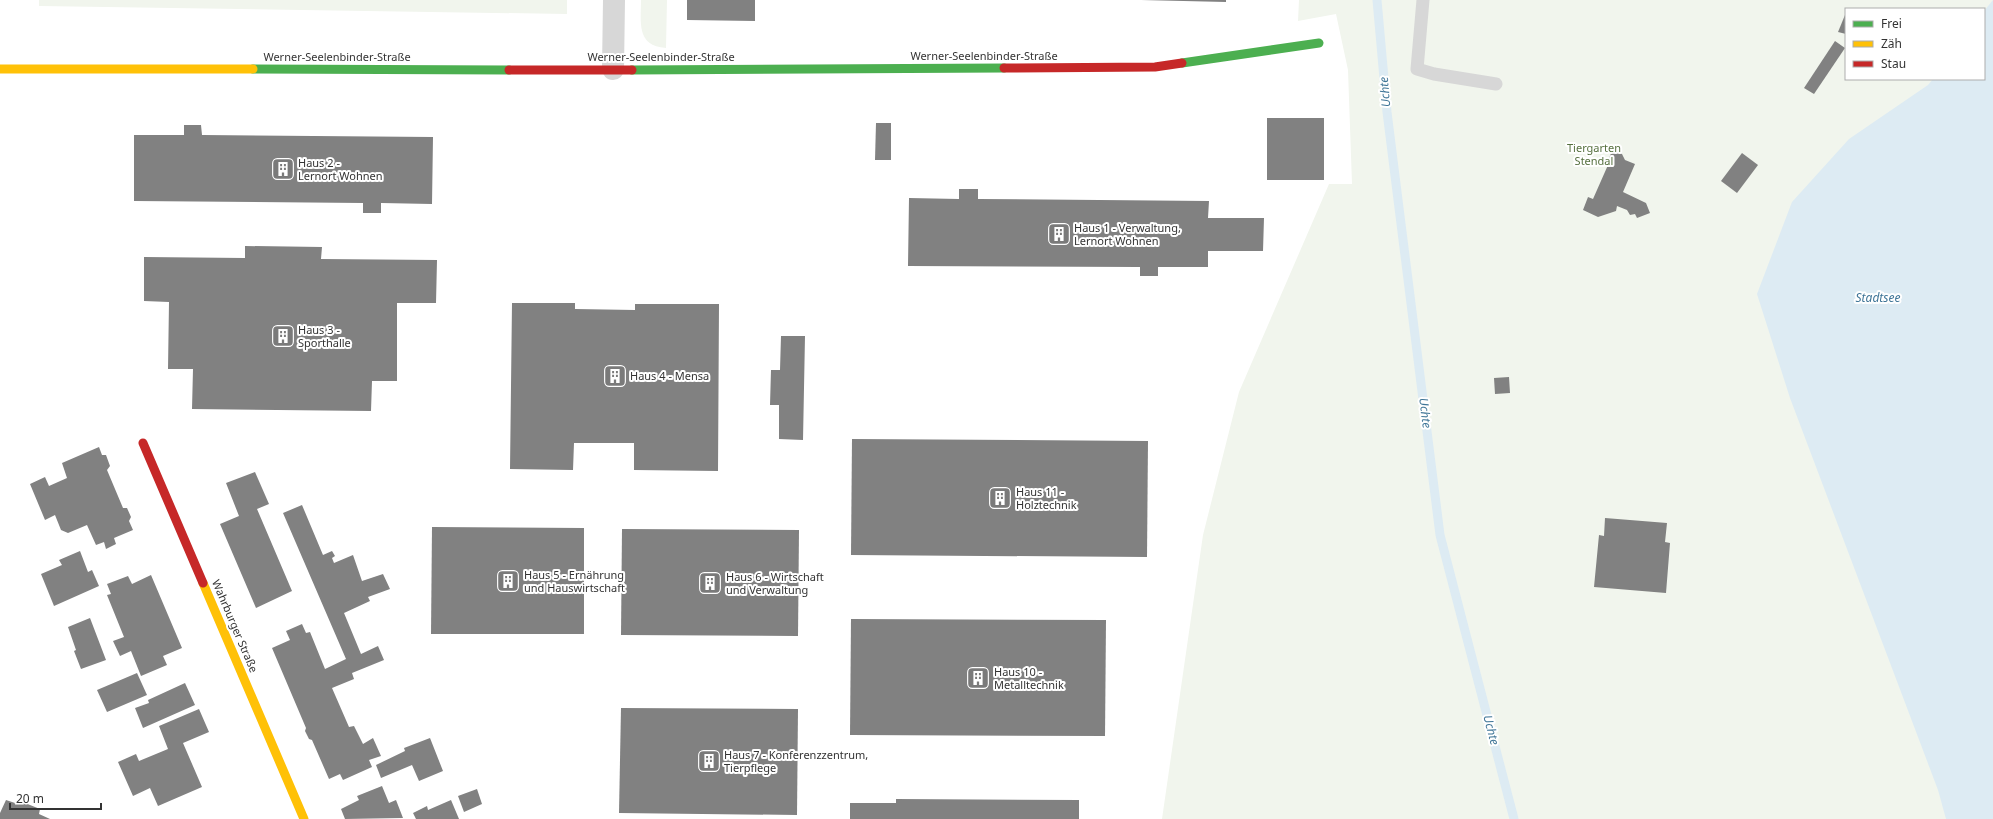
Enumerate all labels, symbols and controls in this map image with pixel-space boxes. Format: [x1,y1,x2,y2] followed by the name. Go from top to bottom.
[1845,8,1985,80] legend
[1881,15,1902,32] text: Frei
[1881,35,1902,52] text: Zäh
[910,48,1058,63] street label: Werner-Seelenbinder-Straße
[263,49,411,64] street label: Werner-Seelenbinder-Straße
[587,49,735,64] street label: Werner-Seelenbinder-Straße
[1881,55,1906,72] text: Stau
[1375,76,1394,108] water label: Uchte
[1567,140,1621,168] park label: Tiergarten Stendal
[298,155,383,183] place label: Haus 2 - Lernort Wohnen
[270,156,296,182] building icon: Haus 2 - Lernort Wohnen
[1074,220,1181,248] place label: Haus 1 - Verwaltung, Lernort Wohnen
[1046,221,1072,247] building icon: Haus 1 - Verwaltung, Lernort Wohnen
[1856,289,1900,306] water label: Stadtsee
[298,322,351,350] place label: Haus 3 - Sporthalle
[270,323,296,349] building icon: Haus 3 - Sporthalle
[602,363,628,389] building icon: Haus 4 - Mensa
[630,368,709,383] place label: Haus 4 - Mensa
[1415,397,1436,429] water label: Uchte
[1016,484,1077,512] place label: Haus 11 - Holztechnik
[987,485,1013,511] building icon: Haus 11 - Holztechnik
[524,567,625,595] place label: Haus 5 - Ernährung und Hauswirtschaft
[495,568,521,594] building icon: Haus 5 - Ernährung und Hauswirtschaft
[726,569,824,597] place label: Haus 6 - Wirtschaft und Verwaltung
[697,570,723,596] building icon: Haus 6 - Wirtschaft und Verwaltung
[209,577,262,675] street label: Wahrburger Straße
[994,664,1064,692] place label: Haus 10 - Metalltechnik
[965,665,991,691] building icon: Haus 10 - Metalltechnik
[1479,713,1504,747] water label: Uchte
[724,747,868,775] place label: Haus 7 - Konferenzzentrum, Tierpflege
[696,748,722,774] building icon: Haus 7 - Konferenzzentrum, Tierpflege
[10,785,101,811] scale bar
[16,790,44,807] text: 20 m

